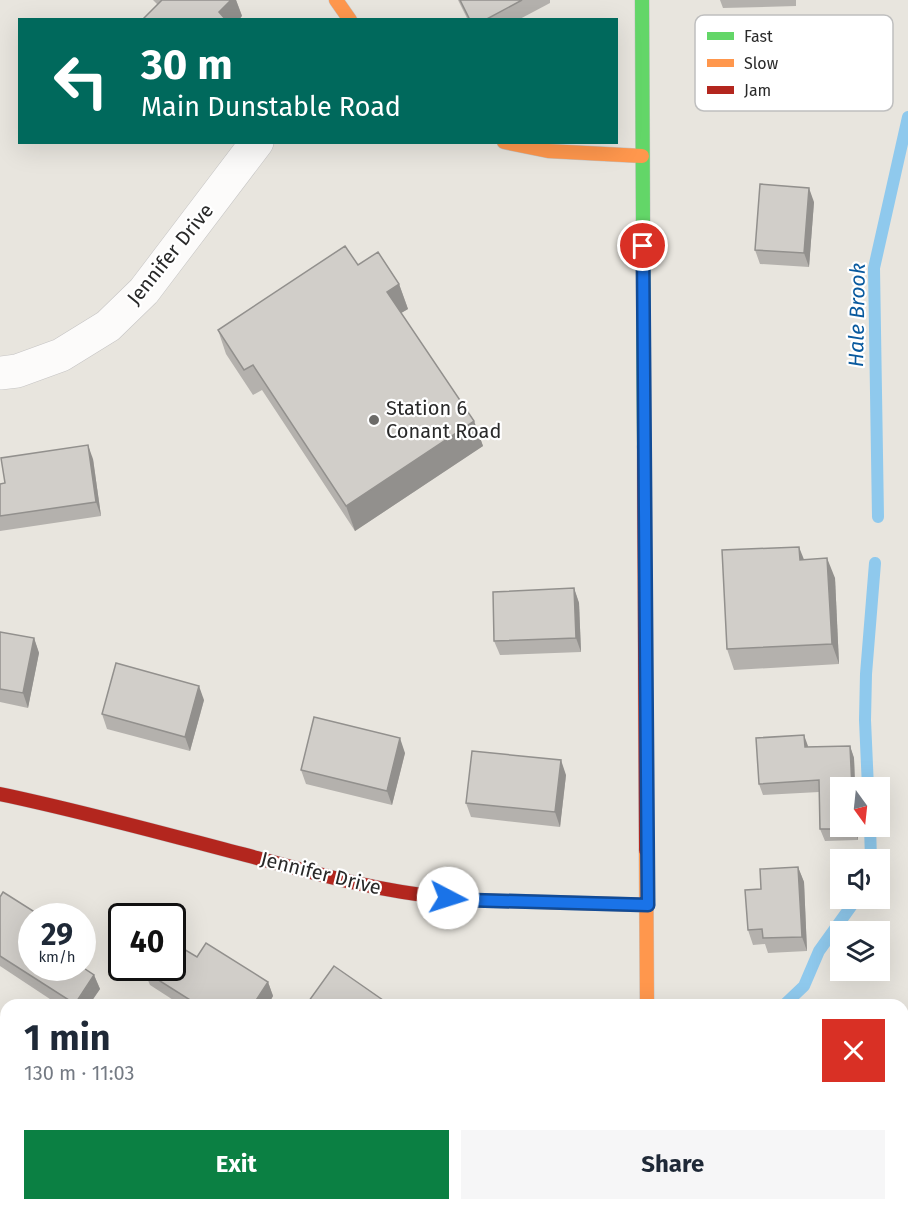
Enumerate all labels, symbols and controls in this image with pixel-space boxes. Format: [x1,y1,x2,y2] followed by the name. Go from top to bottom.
[695,15,893,111] legend
[744,27,773,46] text: Fast
[141,40,233,90] text: 30 m
[42,42,120,120] icon: left
[744,54,779,73] text: Slow
[744,81,771,100] text: Jam
[141,91,401,123] text: Main Dunstable Road
[122,198,218,310] street label: Jennifer Drive
[617,220,668,271] pin
[626,229,659,262] icon: arrive
[843,263,871,367] water label: Hale Brook
[386,396,501,443] place label: Station 6 Conant Road
[367,413,381,427] marker: Station 6 Conant Road
[830,777,890,837] north arrow
[830,777,890,981] map controls
[258,846,384,900] street label: Jennifer Drive
[830,849,890,909] button: sound
[416,866,480,930] position arrow
[108,903,186,981] speed limit sign: 40
[41,917,73,953] text: 29
[830,921,890,981] button: layers
[38,948,76,966] text: km/h
[24,1016,111,1060] text: 1 min
[822,1019,885,1082] button: close
[24,1061,134,1085] text: 130 m · 11:03
[24,1130,449,1199] button: Exit
[461,1130,885,1199] button: Share

